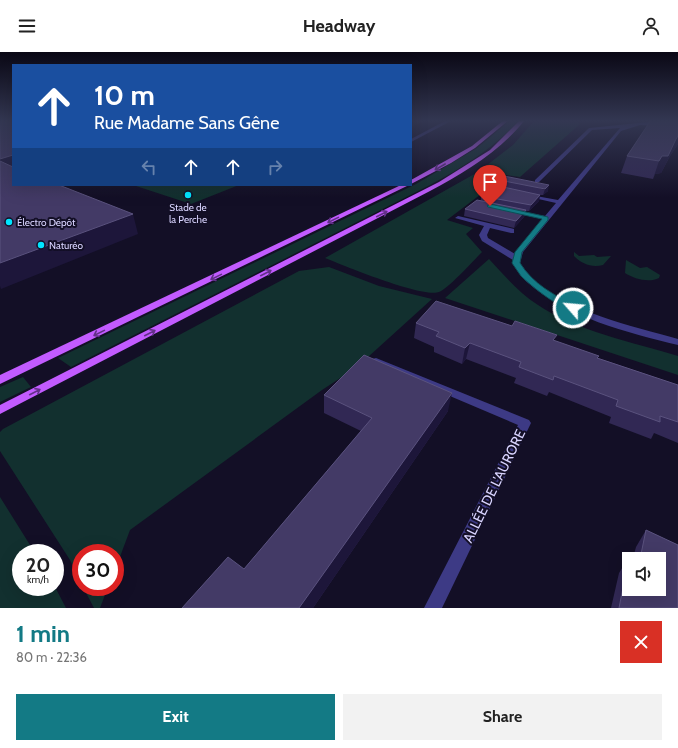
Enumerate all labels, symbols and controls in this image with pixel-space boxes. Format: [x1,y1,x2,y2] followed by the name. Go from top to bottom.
[16,15,38,37] icon: menu
[303,15,375,37] text: Headway
[640,15,662,37] icon: person
[94,78,155,112] text: 10 m
[28,80,80,132] icon: ahead
[94,112,279,134] text: Rue Madame Sans Gêne
[138,156,160,178] icon: left
[180,156,202,178] icon: ahead
[222,156,244,178] icon: ahead
[264,156,286,178] icon: right
[435,163,447,171] one-way arrow
[473,165,507,206] pin
[479,171,501,193] icon: arrive
[183,190,193,200] marker: Stade de la Perche
[169,201,207,226] place label: Stade de la Perche
[375,209,387,217] one-way arrow
[17,216,76,229] place label: Électro Dépôt
[4,217,14,227] marker: Électro Dépôt
[327,217,339,224] one-way arrow
[49,239,83,252] place label: Naturéo
[36,240,46,250] marker: Naturéo
[260,269,272,276] one-way arrow
[210,274,222,281] one-way arrow
[552,287,594,329] position arrow
[144,328,156,336] one-way arrow
[93,330,105,337] one-way arrow
[29,388,41,395] one-way arrow
[459,426,529,546] street label: ALLÉE DE L'AURORE
[72,544,124,596] speed limit sign: 30
[622,552,666,596] map controls
[622,552,666,596] button: sound
[26,553,50,577] text: 20
[27,573,49,586] text: km/h
[16,619,70,648] text: 1 min
[620,621,662,663] button: close
[16,649,87,665] text: 80 m · 22:36
[16,694,335,740] button: Exit
[343,694,662,740] button: Share

